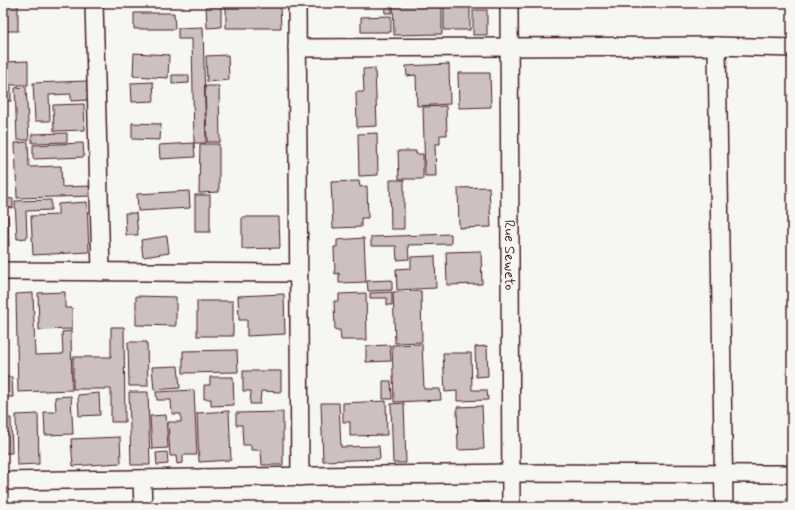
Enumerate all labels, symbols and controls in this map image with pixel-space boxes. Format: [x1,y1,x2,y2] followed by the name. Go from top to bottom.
[499,220,519,290] street label: Rue Seweto

